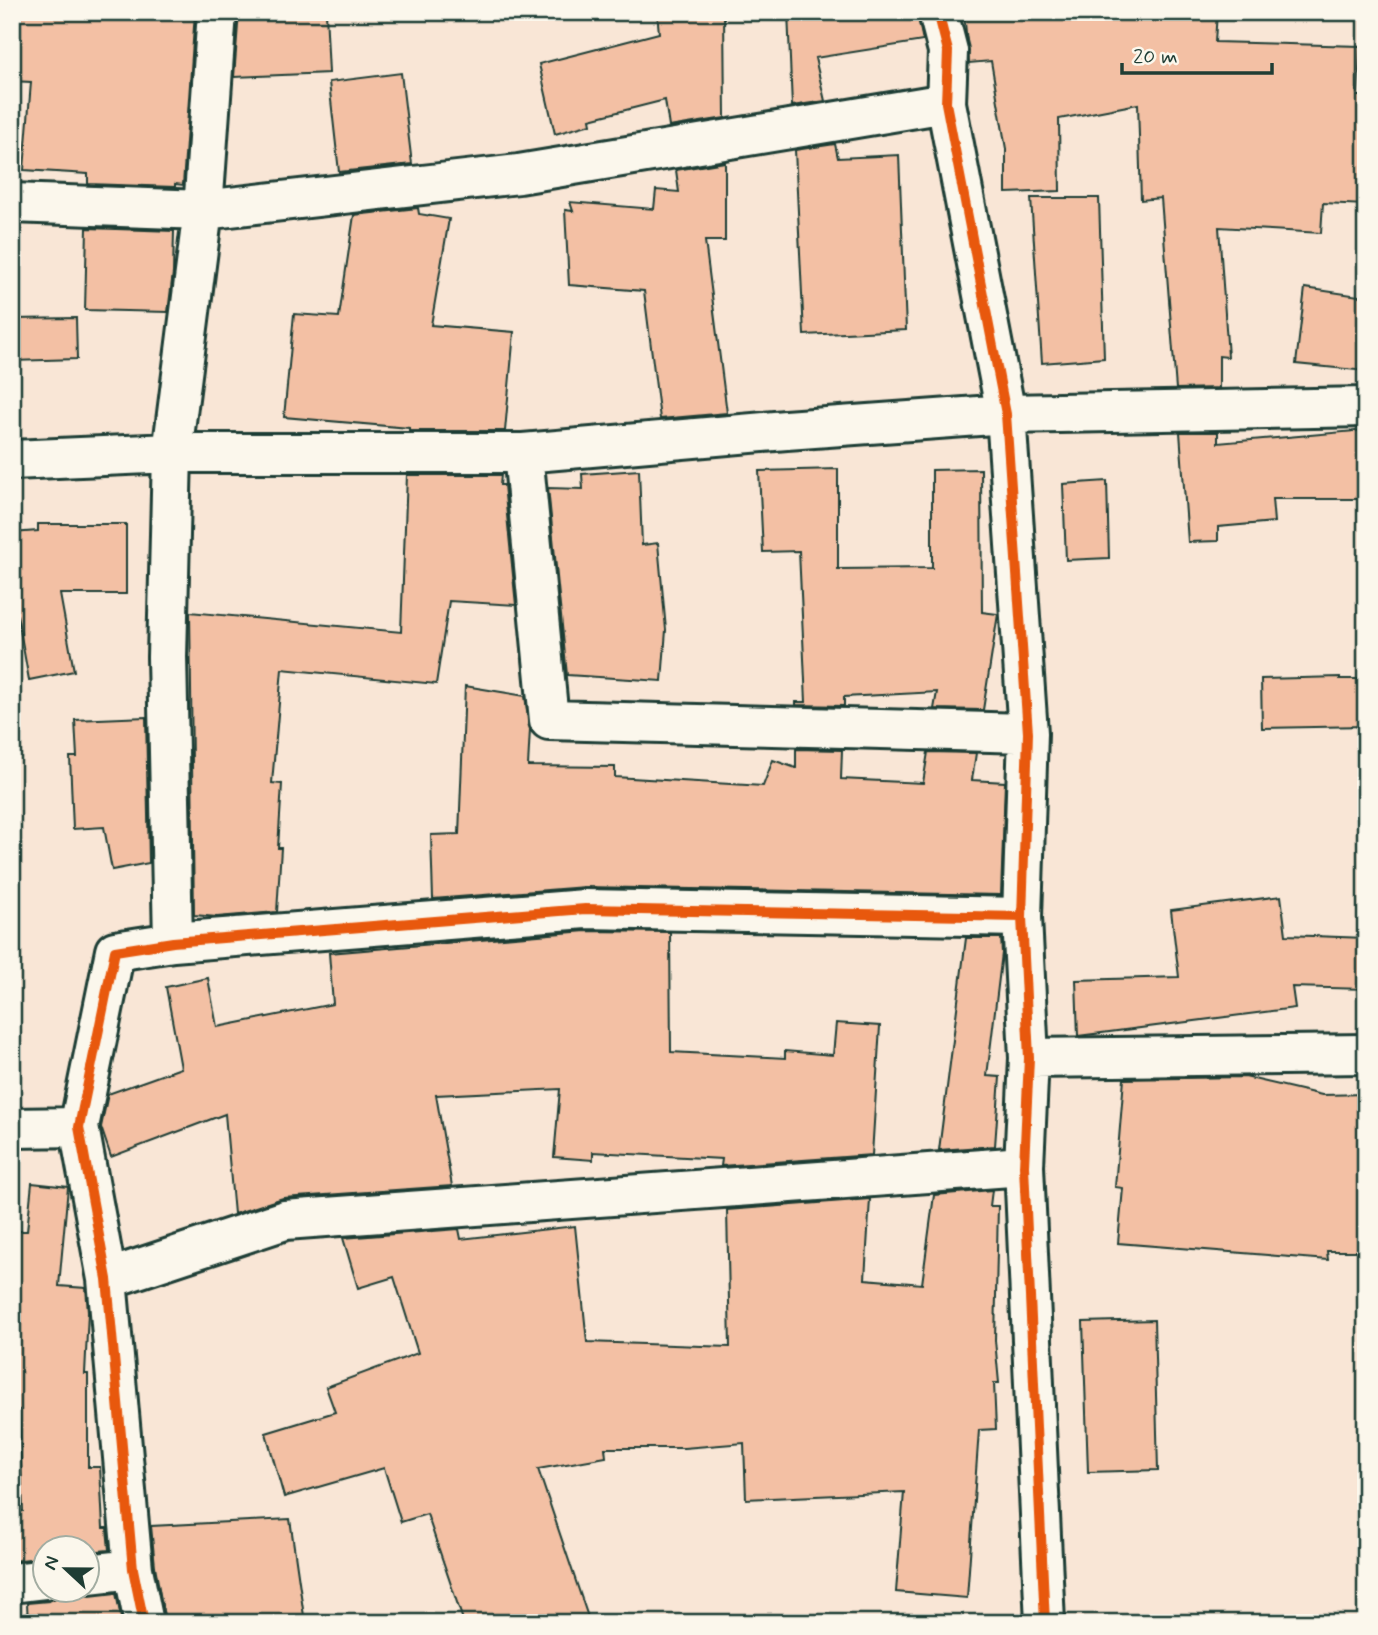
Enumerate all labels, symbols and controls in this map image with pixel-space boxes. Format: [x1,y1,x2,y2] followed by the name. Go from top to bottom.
[1122,32,1273,76] scale bar
[1133,43,1178,71] text: 20 m
[32,1534,102,1604] north arrow
[38,1553,66,1574] text: N

